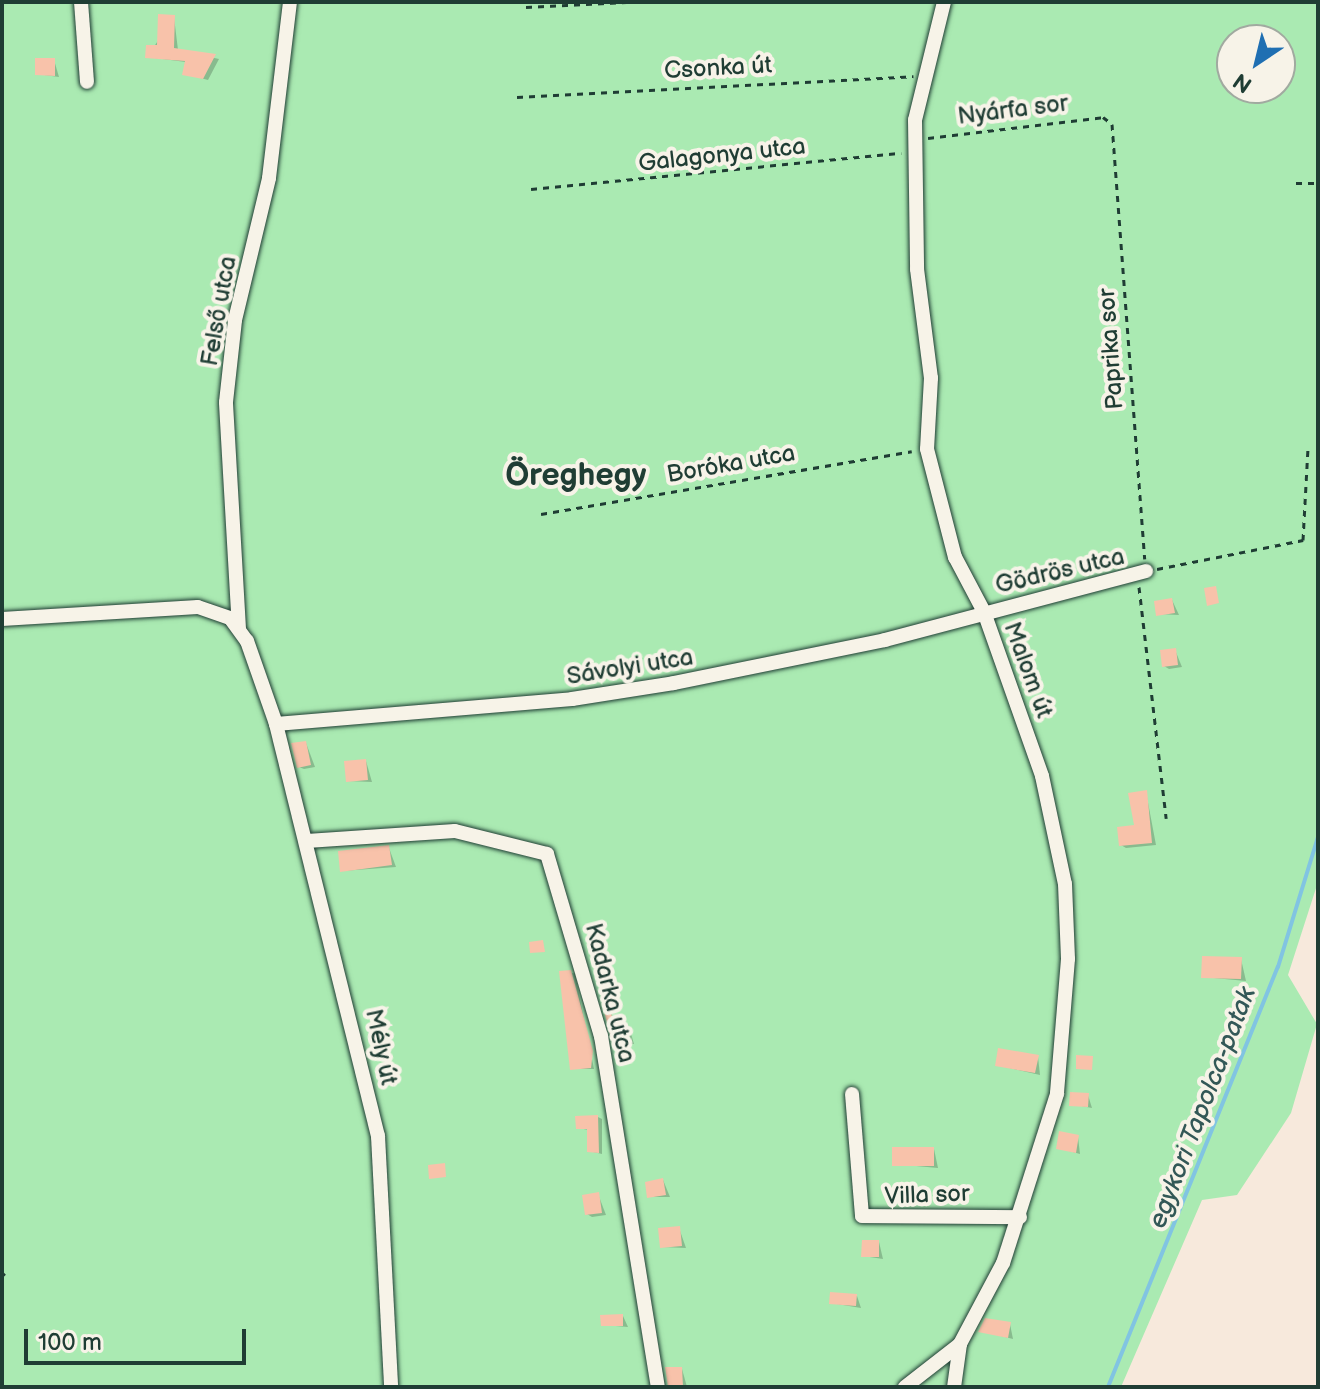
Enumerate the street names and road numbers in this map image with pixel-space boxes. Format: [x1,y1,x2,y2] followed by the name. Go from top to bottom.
[663,51,773,85] street label: Csonka út
[956,89,1070,131] street label: Nyárfa sor
[637,132,807,178] street label: Galagonya utca
[195,254,243,368] street label: Felső utca
[1092,287,1130,411] street label: Paprika sor
[665,439,797,489] street label: Boróka utca
[993,542,1127,600] street label: Gödrös utca
[997,618,1059,722] street label: Malom út
[565,643,695,691] street label: Sávolyi utca
[579,920,641,1066] street label: Kadarka utca
[359,1006,403,1088] street label: Mély út
[884,1179,970,1211] street label: Villa sor

